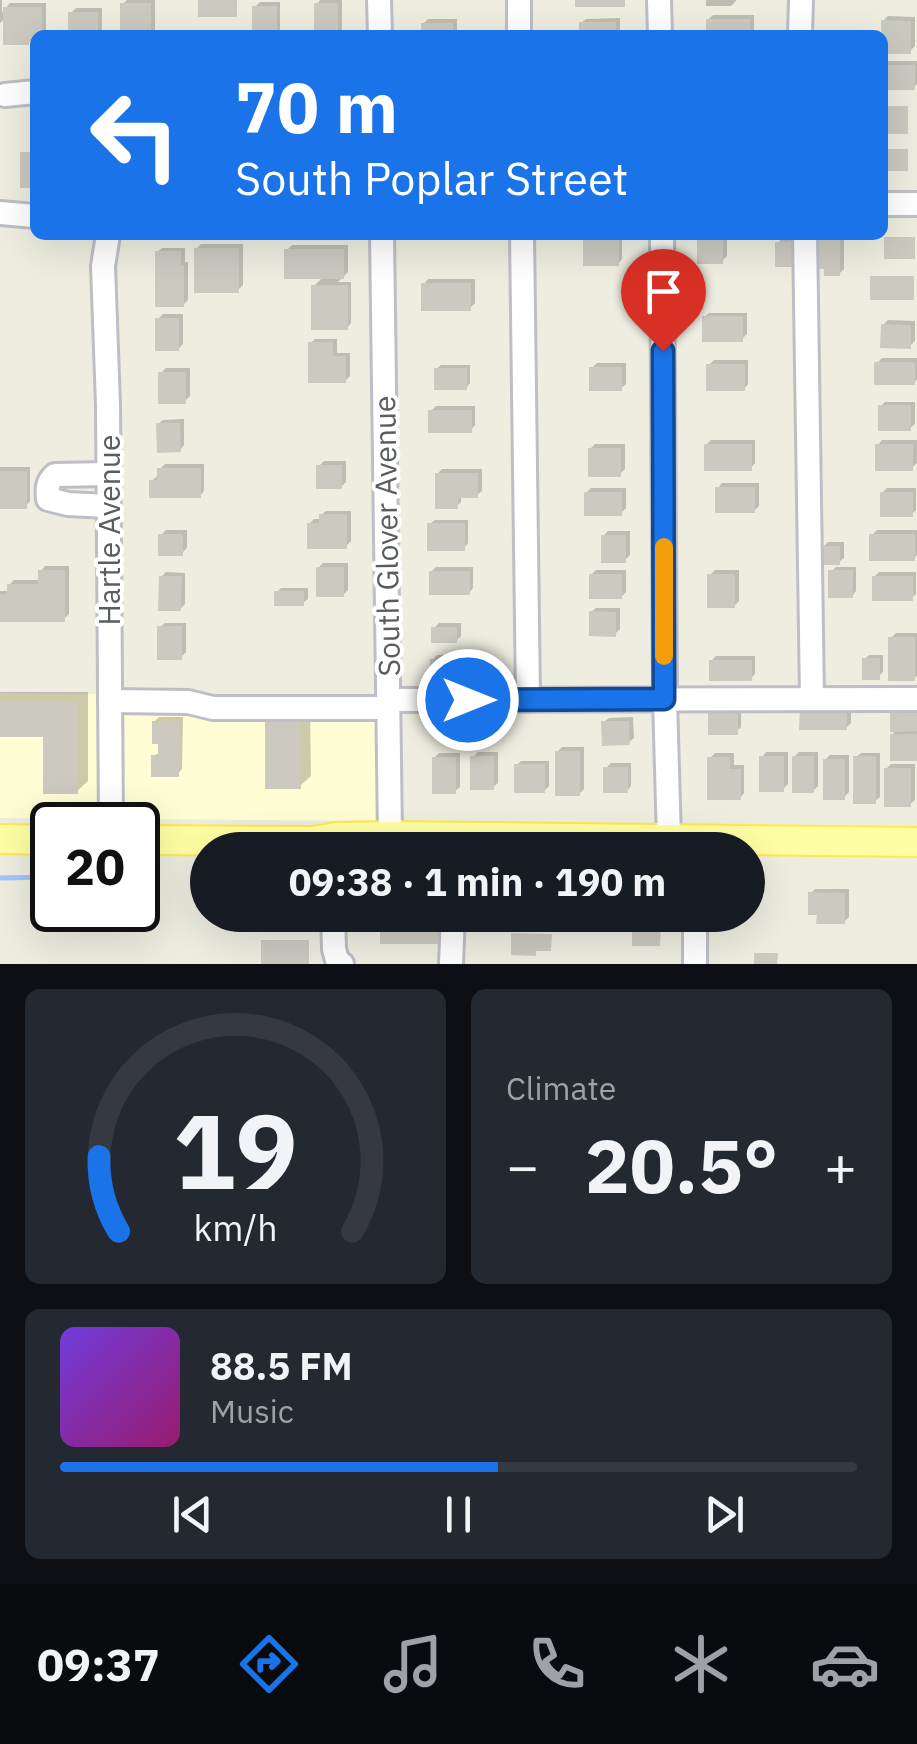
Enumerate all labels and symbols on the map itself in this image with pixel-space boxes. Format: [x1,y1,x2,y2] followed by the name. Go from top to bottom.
[621,249,706,352] pin
[364,395,408,677] street label: South Glover Avenue
[89,435,128,625] street label: Hartle Avenue
[416,648,520,752] position arrow
[30,802,160,932] speed limit sign: 20

